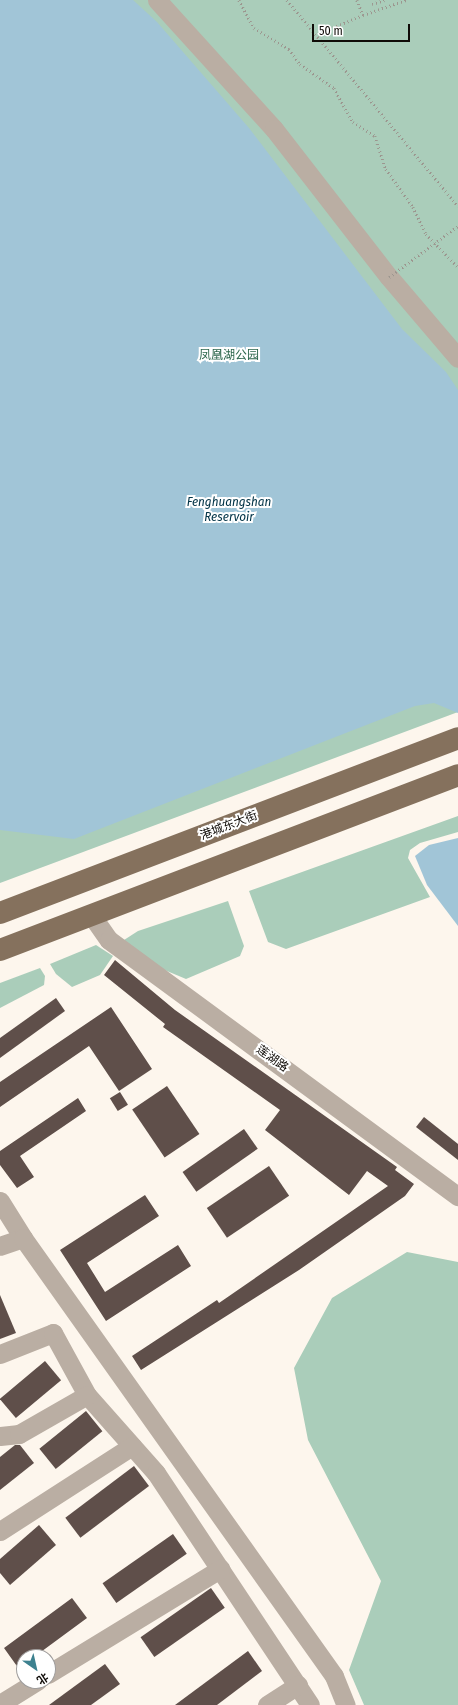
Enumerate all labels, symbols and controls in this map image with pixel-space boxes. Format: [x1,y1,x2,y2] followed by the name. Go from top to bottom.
[314,16,412,42] scale bar
[319,24,343,38] text: 50 m
[199,349,259,363] park label: 凤凰湖公园
[187,495,271,526] water label: Fenghuangshan Reservoir
[198,809,260,843] street label: 港城东大街
[253,1043,291,1075] street label: 莲湖路
[16,1649,56,1689] north arrow
[34,1670,51,1687] text: 北

